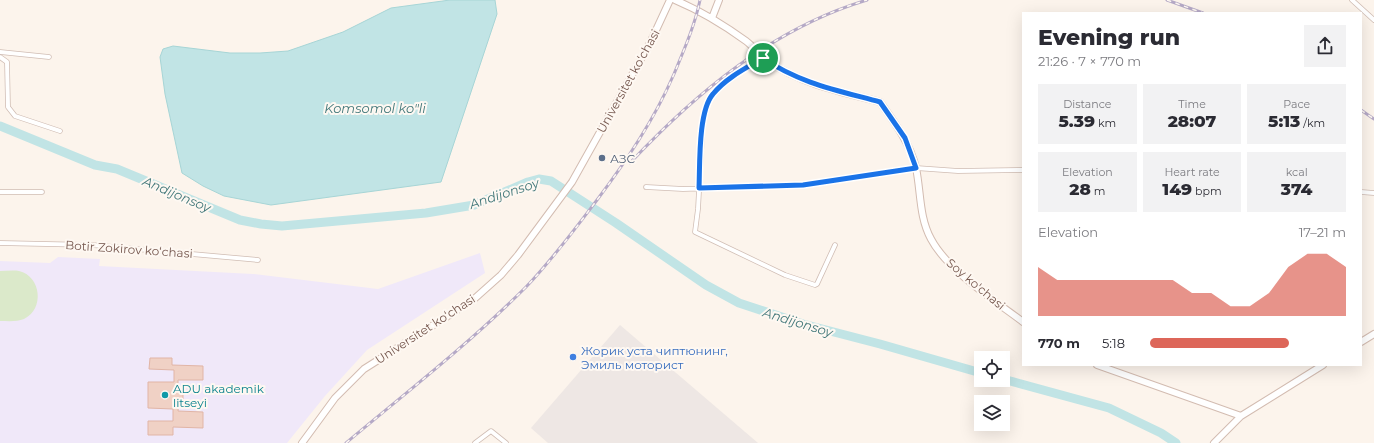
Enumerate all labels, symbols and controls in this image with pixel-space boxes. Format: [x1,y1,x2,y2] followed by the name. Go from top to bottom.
[1038,24,1180,51] text: Evening run
[1304,25,1346,67] button: share
[593,27,663,135] street label: Universitet kо‘chasi
[746,41,780,75] pin
[752,47,774,69] icon: arrive
[1038,53,1141,69] text: 21:26 · 7 × 770 m
[1063,97,1111,111] text: Distance
[1178,97,1206,111] text: Time
[1283,97,1310,111] text: Pace
[324,100,426,116] water label: Komsomol ko"li
[1059,111,1095,131] text: 5.39
[1168,111,1216,131] text: 28:07
[1268,111,1300,131] text: 5:13
[1095,116,1116,130] text: km
[1300,116,1325,130] text: /km
[610,151,635,166] place label: АЗС
[597,153,607,163] marker: АЗС
[1062,165,1113,179] text: Elevation
[1164,165,1220,179] text: Heart rate
[1286,165,1308,179] text: kcal
[140,172,214,216] water label: Andijonsoy
[466,174,542,212] water label: Andijonsoy
[1069,179,1091,199] text: 28
[1162,179,1192,199] text: 149
[1281,179,1313,199] text: 374
[1091,184,1105,198] text: m
[1192,184,1222,198] text: bpm
[1038,224,1098,240] text: Elevation
[1299,224,1346,240] text: 17–21 m
[65,237,193,261] street label: Botir Zokirov koʻchasi
[944,255,1008,313] street label: Soy ko'chasi
[372,291,478,367] street label: Universitet kо‘chasi
[760,303,836,340] water label: Andijonsoy
[1038,335,1080,351] text: 770 m
[1102,335,1125,351] text: 5:18
[581,343,728,372] place label: Жорик уста чиптюнинг, Эмиль моторист
[974,351,1010,431] map controls
[974,351,1010,387] button: locate
[568,352,578,362] marker: Жорик уста чиптюнинг, Эмиль моторист
[173,381,265,410] place label: ADU akademik litseyi
[160,390,170,400] marker: ADU akademik litseyi
[974,395,1010,431] button: layers

